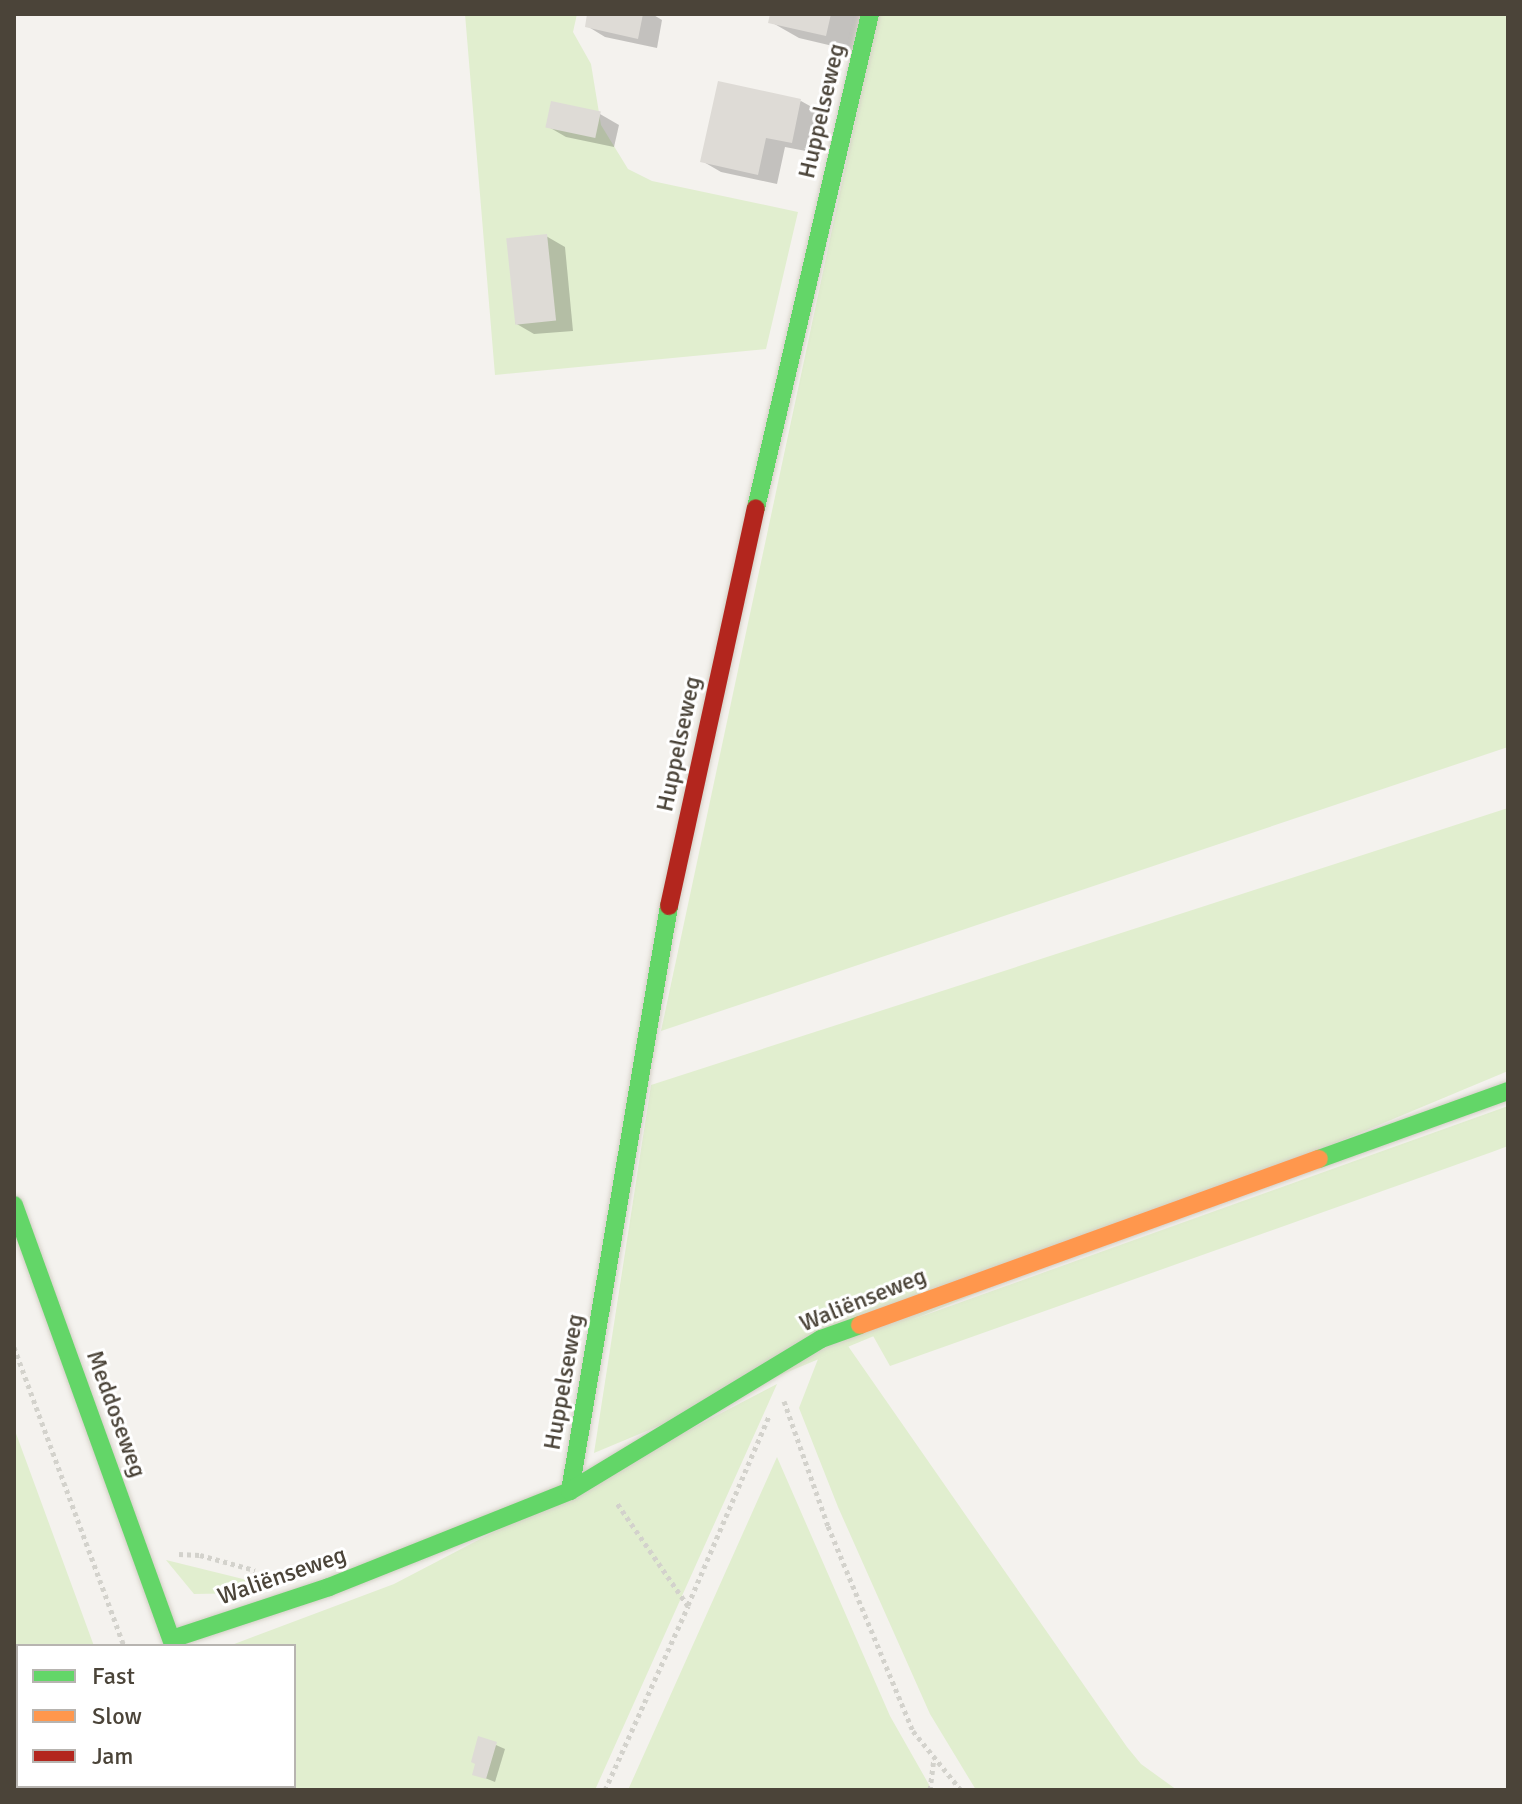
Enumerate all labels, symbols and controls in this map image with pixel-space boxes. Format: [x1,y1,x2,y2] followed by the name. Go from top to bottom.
[792,41,852,181] street label: Huppelseweg
[651,674,707,814] street label: Huppelseweg
[795,1262,931,1338] street label: Waliënseweg
[538,1312,590,1452] street label: Huppelseweg
[80,1346,152,1482] street label: Meddoseweg
[214,1541,350,1611] street label: Waliënseweg
[16,1644,296,1788] legend
[92,1661,135,1691] text: Fast
[92,1701,142,1731] text: Slow
[92,1741,133,1771] text: Jam

